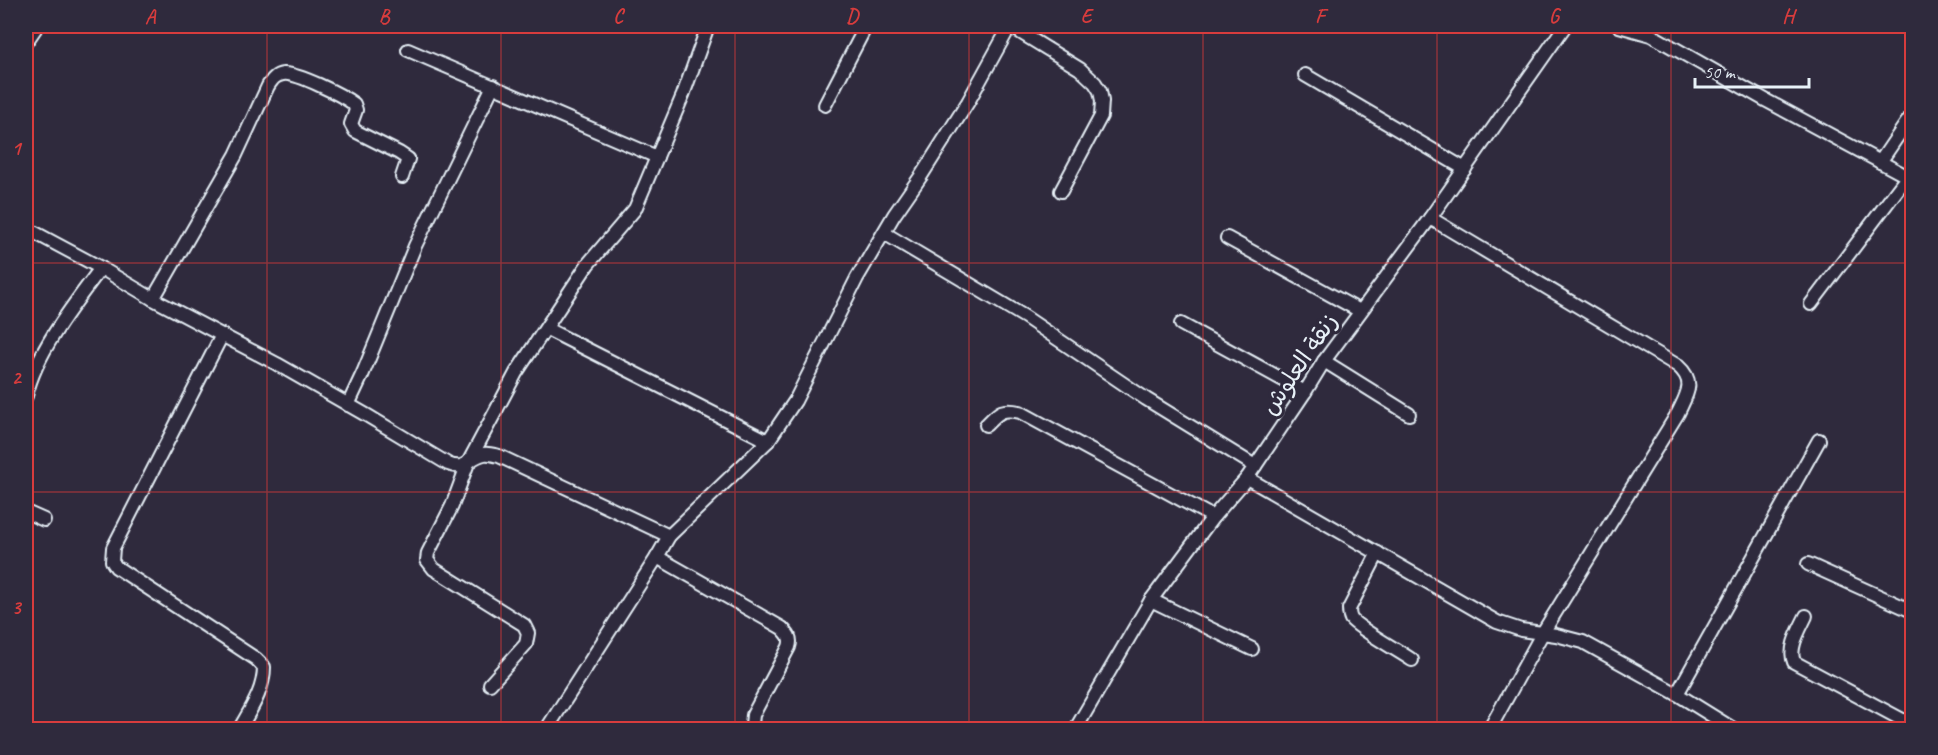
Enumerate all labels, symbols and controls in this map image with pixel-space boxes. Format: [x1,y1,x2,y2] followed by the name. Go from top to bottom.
[145,4,157,29] text: A
[379,4,391,29] text: B
[613,4,625,29] text: C
[846,4,860,29] text: D
[1081,4,1095,29] text: E
[1315,4,1329,29] text: F
[1549,4,1562,29] text: G
[1782,4,1797,29] text: H
[1695,51,1809,89] scale bar
[1704,61,1737,83] text: 50 m
[12,136,23,161] text: 1
[1254,307,1344,421] street label: زنقة العلوش
[12,365,23,390] text: 2
[12,595,23,620] text: 3

